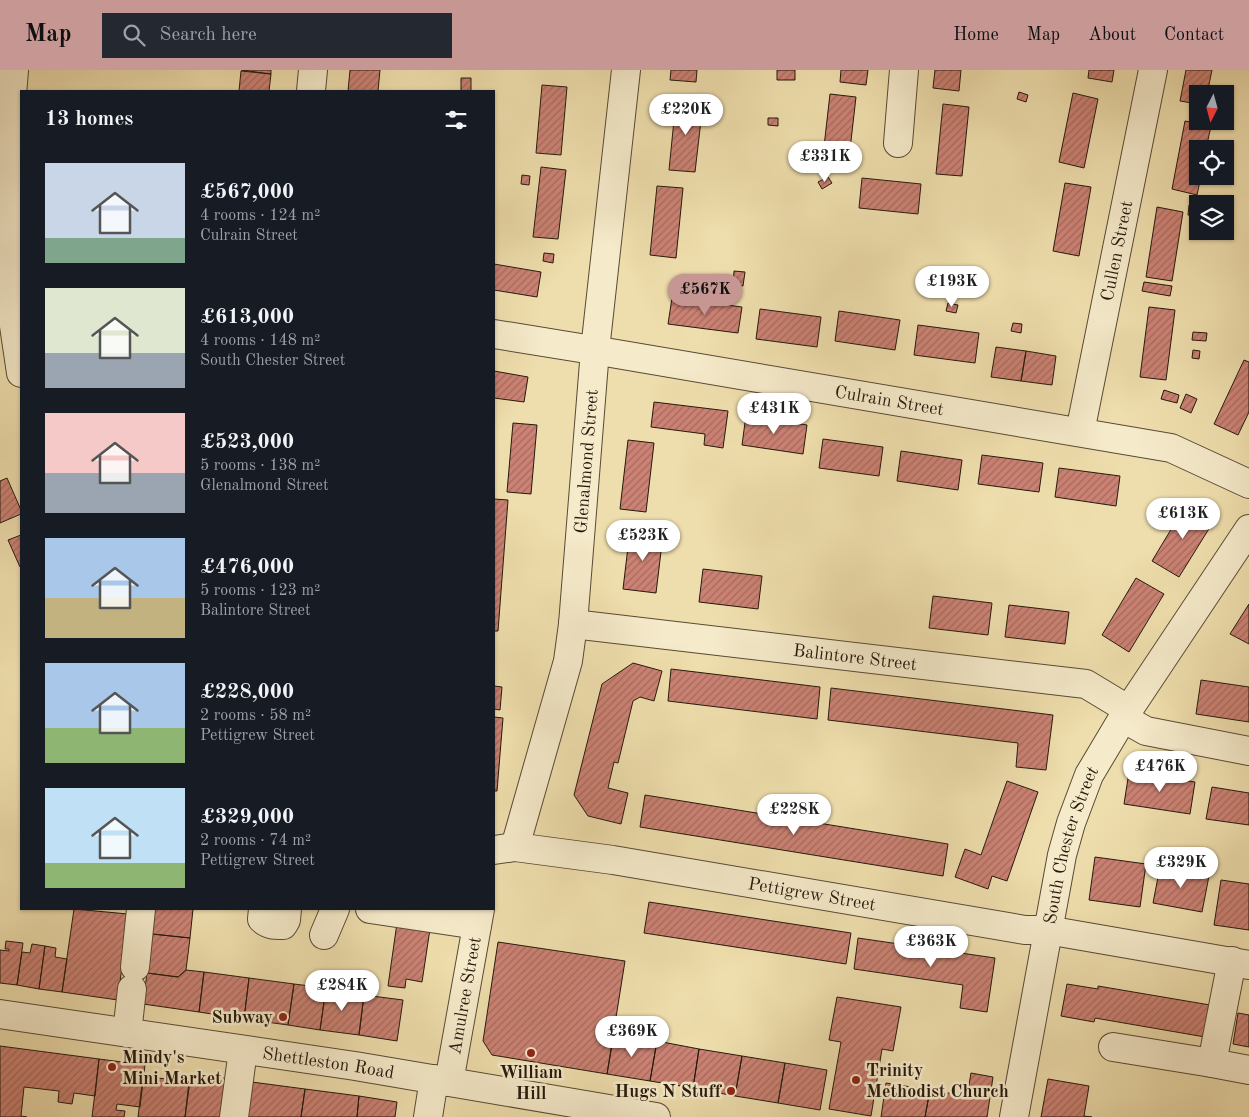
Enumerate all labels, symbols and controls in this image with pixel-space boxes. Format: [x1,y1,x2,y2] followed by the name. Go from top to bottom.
[102,13,452,58] search box
[120,21,148,49] icon: search
[25,23,72,47] text: Map
[160,26,257,45] text: Search here
[953,26,999,44] text: Home
[1027,26,1060,44] text: Map
[1088,26,1136,44] text: About
[1164,26,1224,44] text: Contact
[1189,85,1234,130] north arrow
[1189,85,1234,240] map controls
[651,93,721,136] pin: £220K
[660,102,712,118] text: £220K
[442,106,470,134] icon: filters
[45,109,133,130] text: 13 homes
[790,140,860,183] pin: £331K
[1189,140,1234,185] button: locate
[799,149,851,165] text: £331K
[200,182,294,203] text: £567,000
[85,183,145,243] icon: home
[1189,195,1234,240] button: layers
[1099,199,1136,303] street label: Cullen Street
[200,208,320,224] text: 4 rooms · 124 m²
[200,228,298,244] text: Culrain Street
[917,266,987,308] pin: £193K
[670,274,740,316] pin: £567K
[926,274,978,290] text: £193K
[679,282,731,298] text: £567K
[200,307,294,328] text: £613,000
[85,308,145,368] icon: home
[200,333,320,349] text: 4 rooms · 148 m²
[200,353,345,369] text: South Chester Street
[833,383,945,419] street label: Culrain Street
[572,388,602,534] street label: Glenalmond Street
[739,392,809,435] pin: £431K
[748,401,800,417] text: £431K
[200,432,294,453] text: £523,000
[85,433,145,493] icon: home
[200,458,320,474] text: 5 rooms · 138 m²
[200,478,329,494] text: Glenalmond Street
[1148,498,1218,540] pin: £613K
[1157,506,1209,522] text: £613K
[608,520,678,562] pin: £523K
[617,528,669,544] text: £523K
[200,557,294,578] text: £476,000
[85,558,145,618] icon: home
[200,583,320,599] text: 5 rooms · 123 m²
[200,603,311,619] text: Balintore Street
[792,642,918,674] street label: Balintore Street
[200,682,294,703] text: £228,000
[85,683,145,743] icon: home
[200,708,311,724] text: 2 rooms · 58 m²
[200,728,315,744] text: Pettigrew Street
[1125,750,1195,793] pin: £476K
[1134,759,1186,775] text: £476K
[1041,763,1102,926] street label: South Chester Street
[759,794,829,836] pin: £228K
[768,802,820,818] text: £228K
[200,807,294,828] text: £329,000
[85,808,145,868] icon: home
[200,833,311,849] text: 2 rooms · 74 m²
[1146,846,1216,889] pin: £329K
[200,853,315,869] text: Pettigrew Street
[1155,855,1207,871] text: £329K
[747,875,877,915] street label: Pettigrew Street
[896,926,966,968] pin: £363K
[905,934,957,950] text: £363K
[446,935,485,1056] street label: Amulree Street
[307,970,377,1012] pin: £284K
[316,978,368,994] text: £284K
[211,1009,273,1027] place label: Subway
[277,1011,289,1023] marker: Subway
[597,1016,667,1058] pin: £369K
[606,1024,658,1040] text: £369K
[261,1045,395,1082] street label: Shettleston Road
[525,1047,537,1059] marker: William Hill
[122,1049,222,1088] place label: Mindy's Mini Market
[106,1061,118,1073] marker: Mindy's Mini Market
[866,1062,1009,1101] place label: Trinity Methodist Church
[499,1064,563,1103] place label: William Hill
[850,1074,862,1086] marker: Trinity Methodist Church
[615,1083,723,1101] place label: Hugs N Stuff
[725,1085,737,1097] marker: Hugs N Stuff

